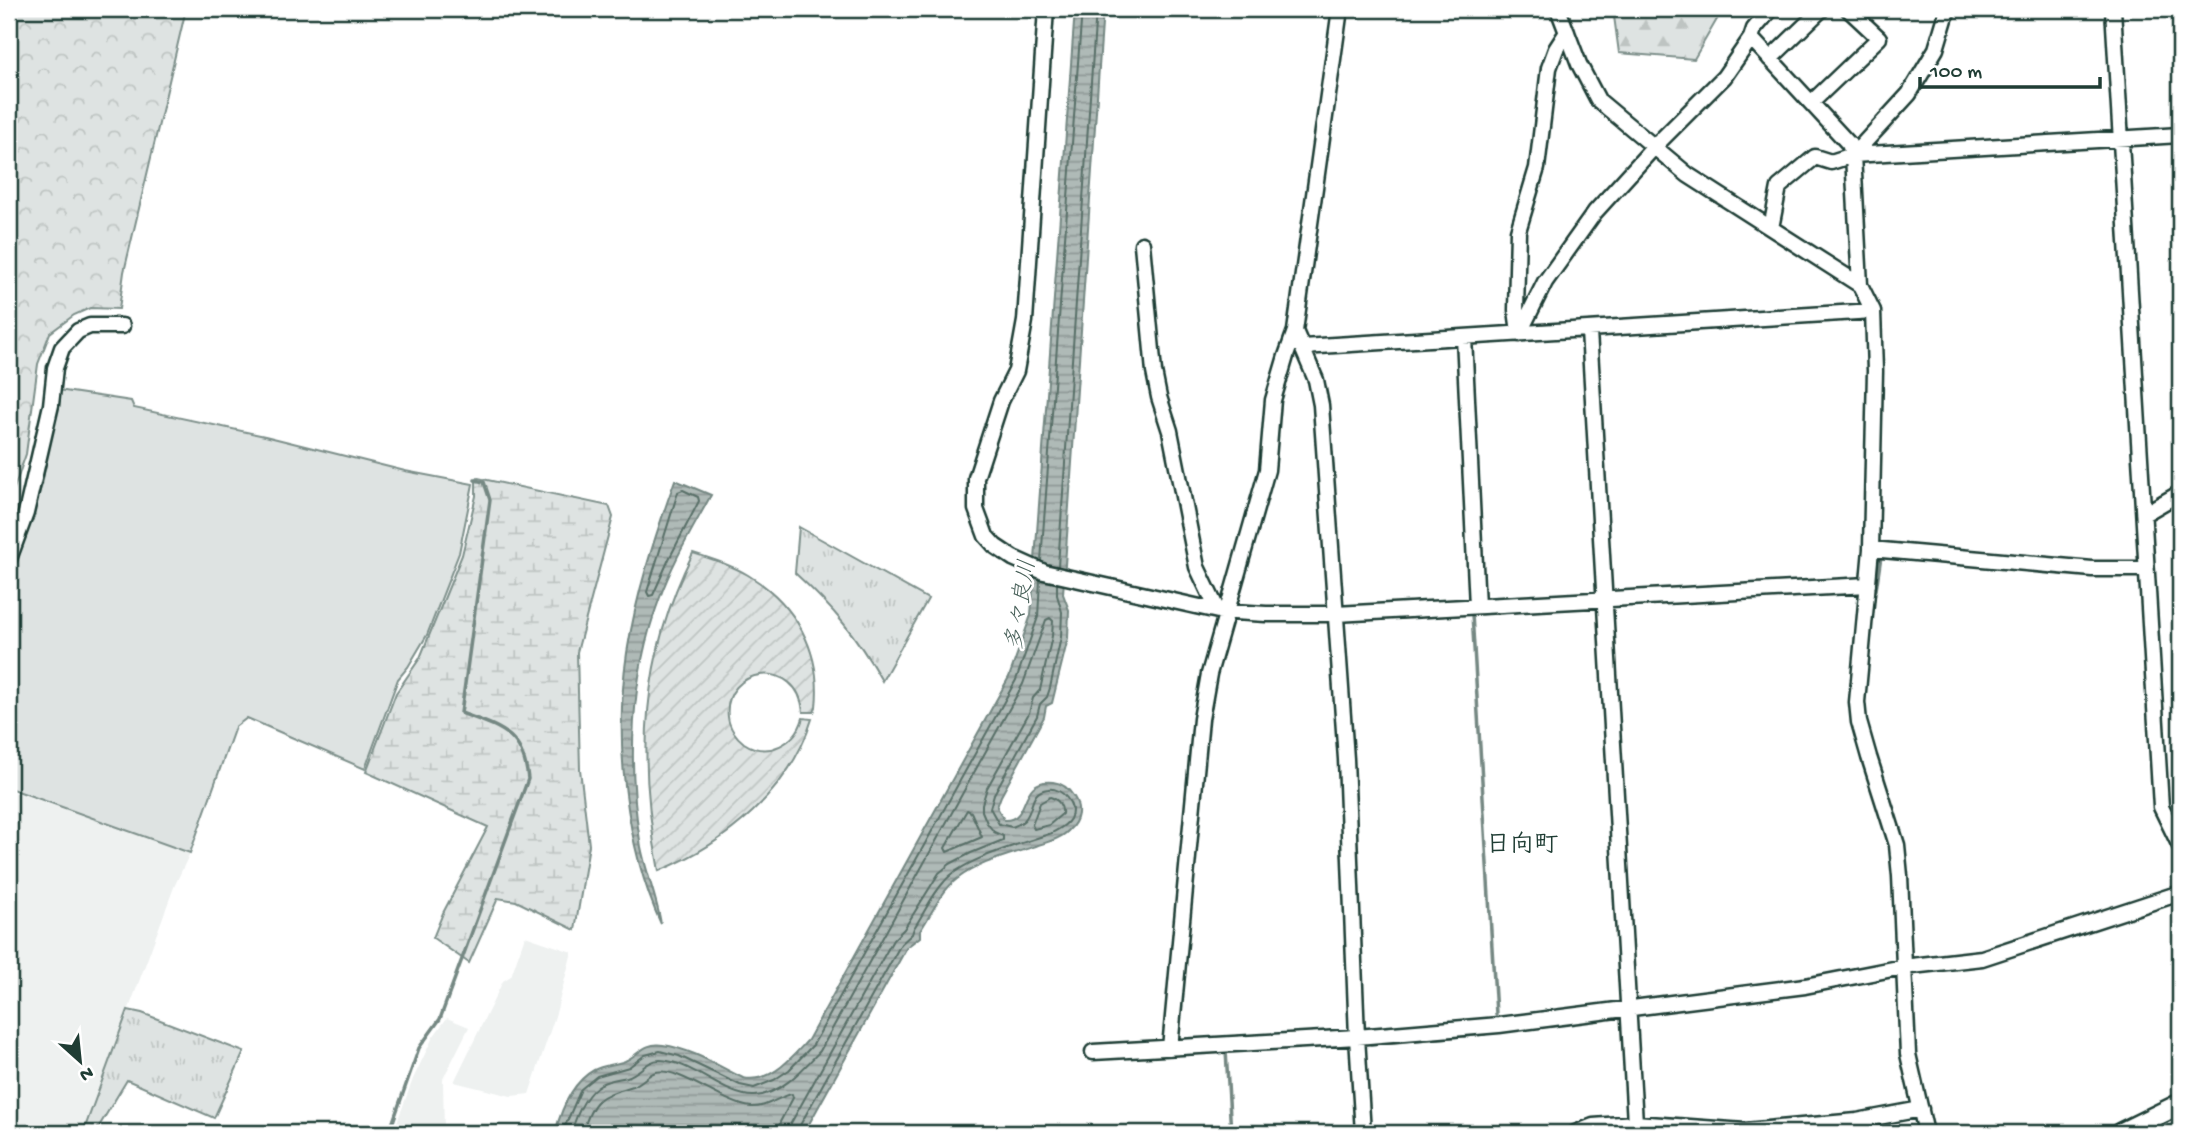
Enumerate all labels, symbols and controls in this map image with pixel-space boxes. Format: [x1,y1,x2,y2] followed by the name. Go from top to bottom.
[1920,46,2100,90] scale bar
[1929,61,1982,86] text: 100 m
[1001,558,1043,653] water label: 多々良川
[1486,831,1558,861] district label: 日向町
[46,1026,116,1096] north arrow
[75,1060,97,1086] text: N

